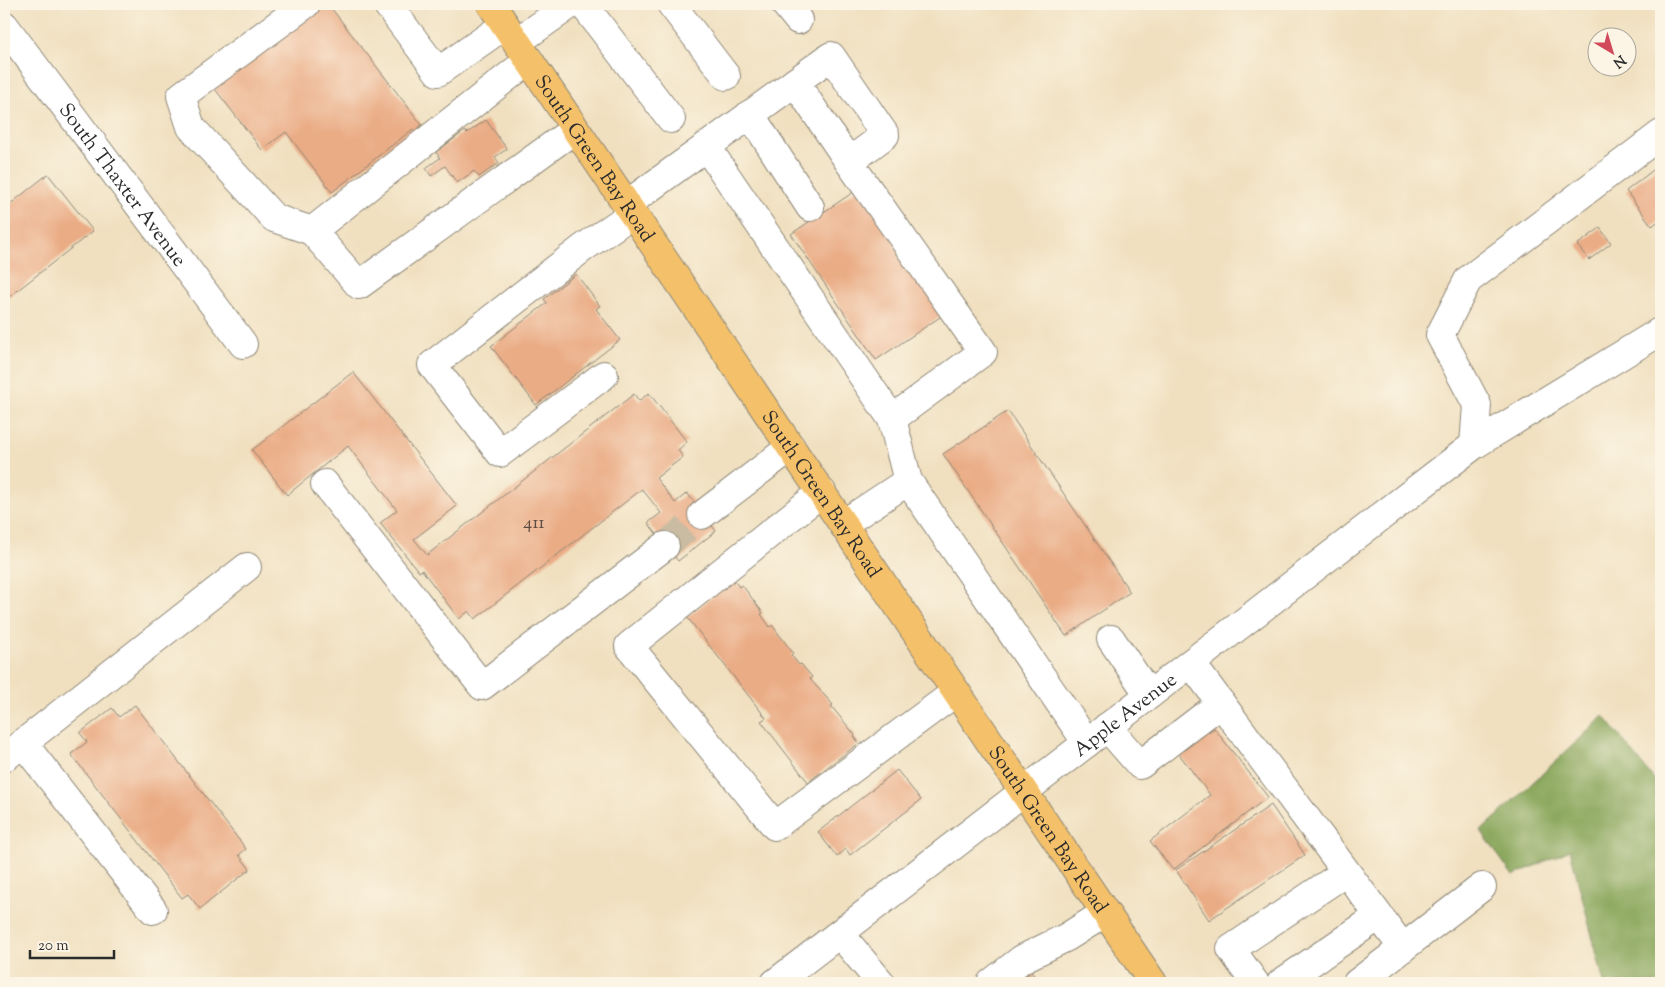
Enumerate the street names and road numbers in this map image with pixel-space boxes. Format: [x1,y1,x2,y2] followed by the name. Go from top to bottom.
[526,70,660,249] street label: South Green Bay Road
[50,98,192,274] street label: South Thaxter Avenue
[753,405,887,585] street label: South Green Bay Road
[1068,667,1184,765] street label: Apple Avenue
[980,741,1114,920] street label: South Green Bay Road

